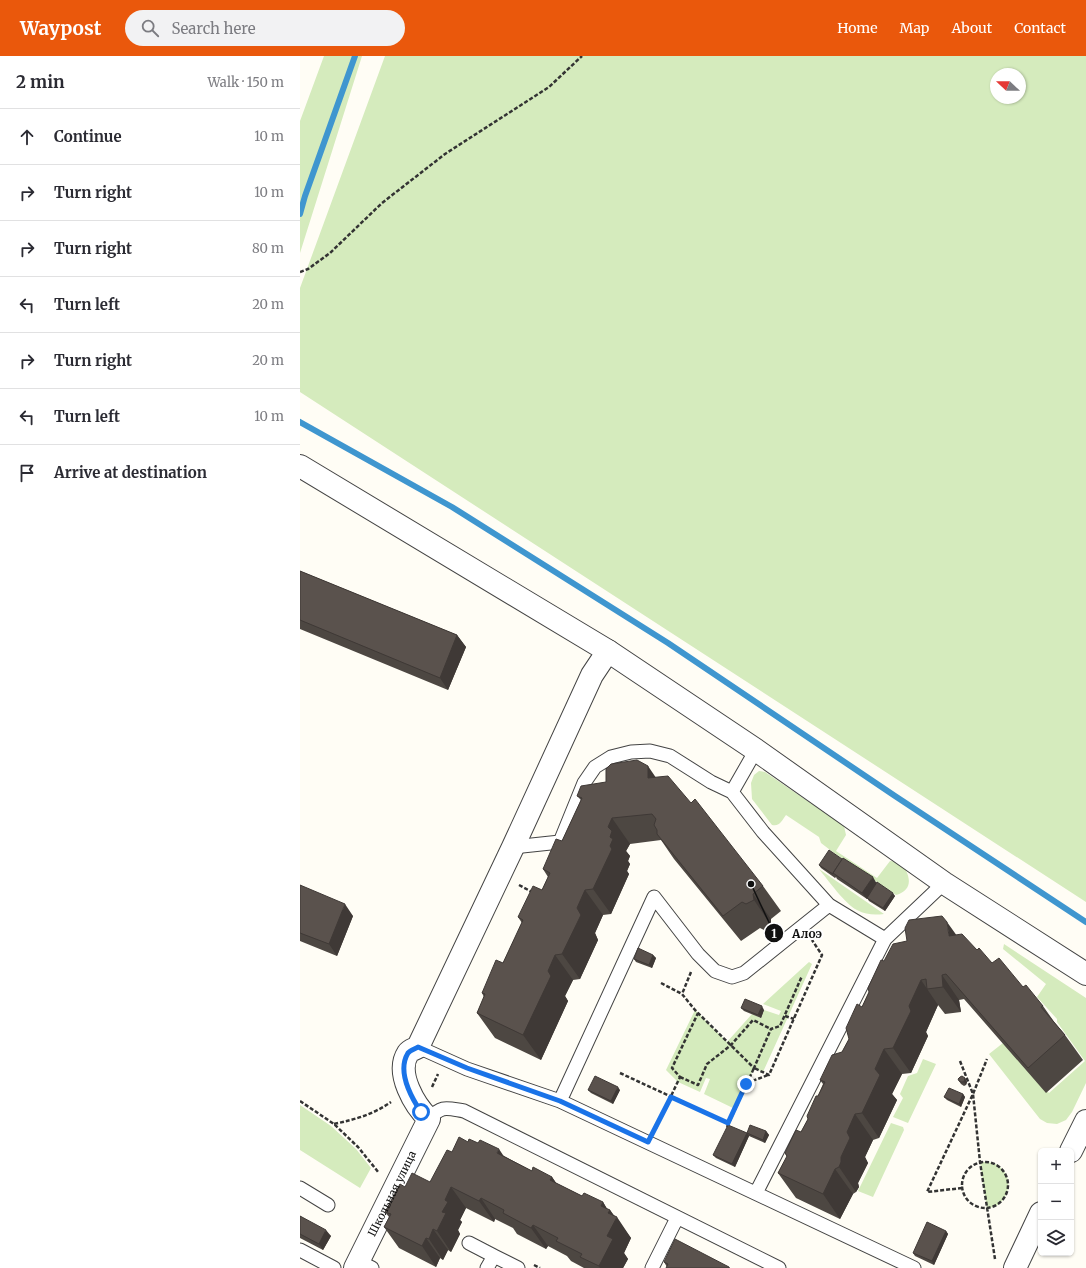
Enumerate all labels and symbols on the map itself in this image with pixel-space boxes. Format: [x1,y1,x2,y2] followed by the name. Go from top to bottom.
[990,68,1026,104] north arrow
[764,921,830,945] callout: Алоэ
[771,926,777,941] text: 1
[791,926,823,941] text: Алоэ
[737,1075,755,1093] route end
[412,1103,430,1121] route start
[365,1148,419,1239] street label: Школьная улица

